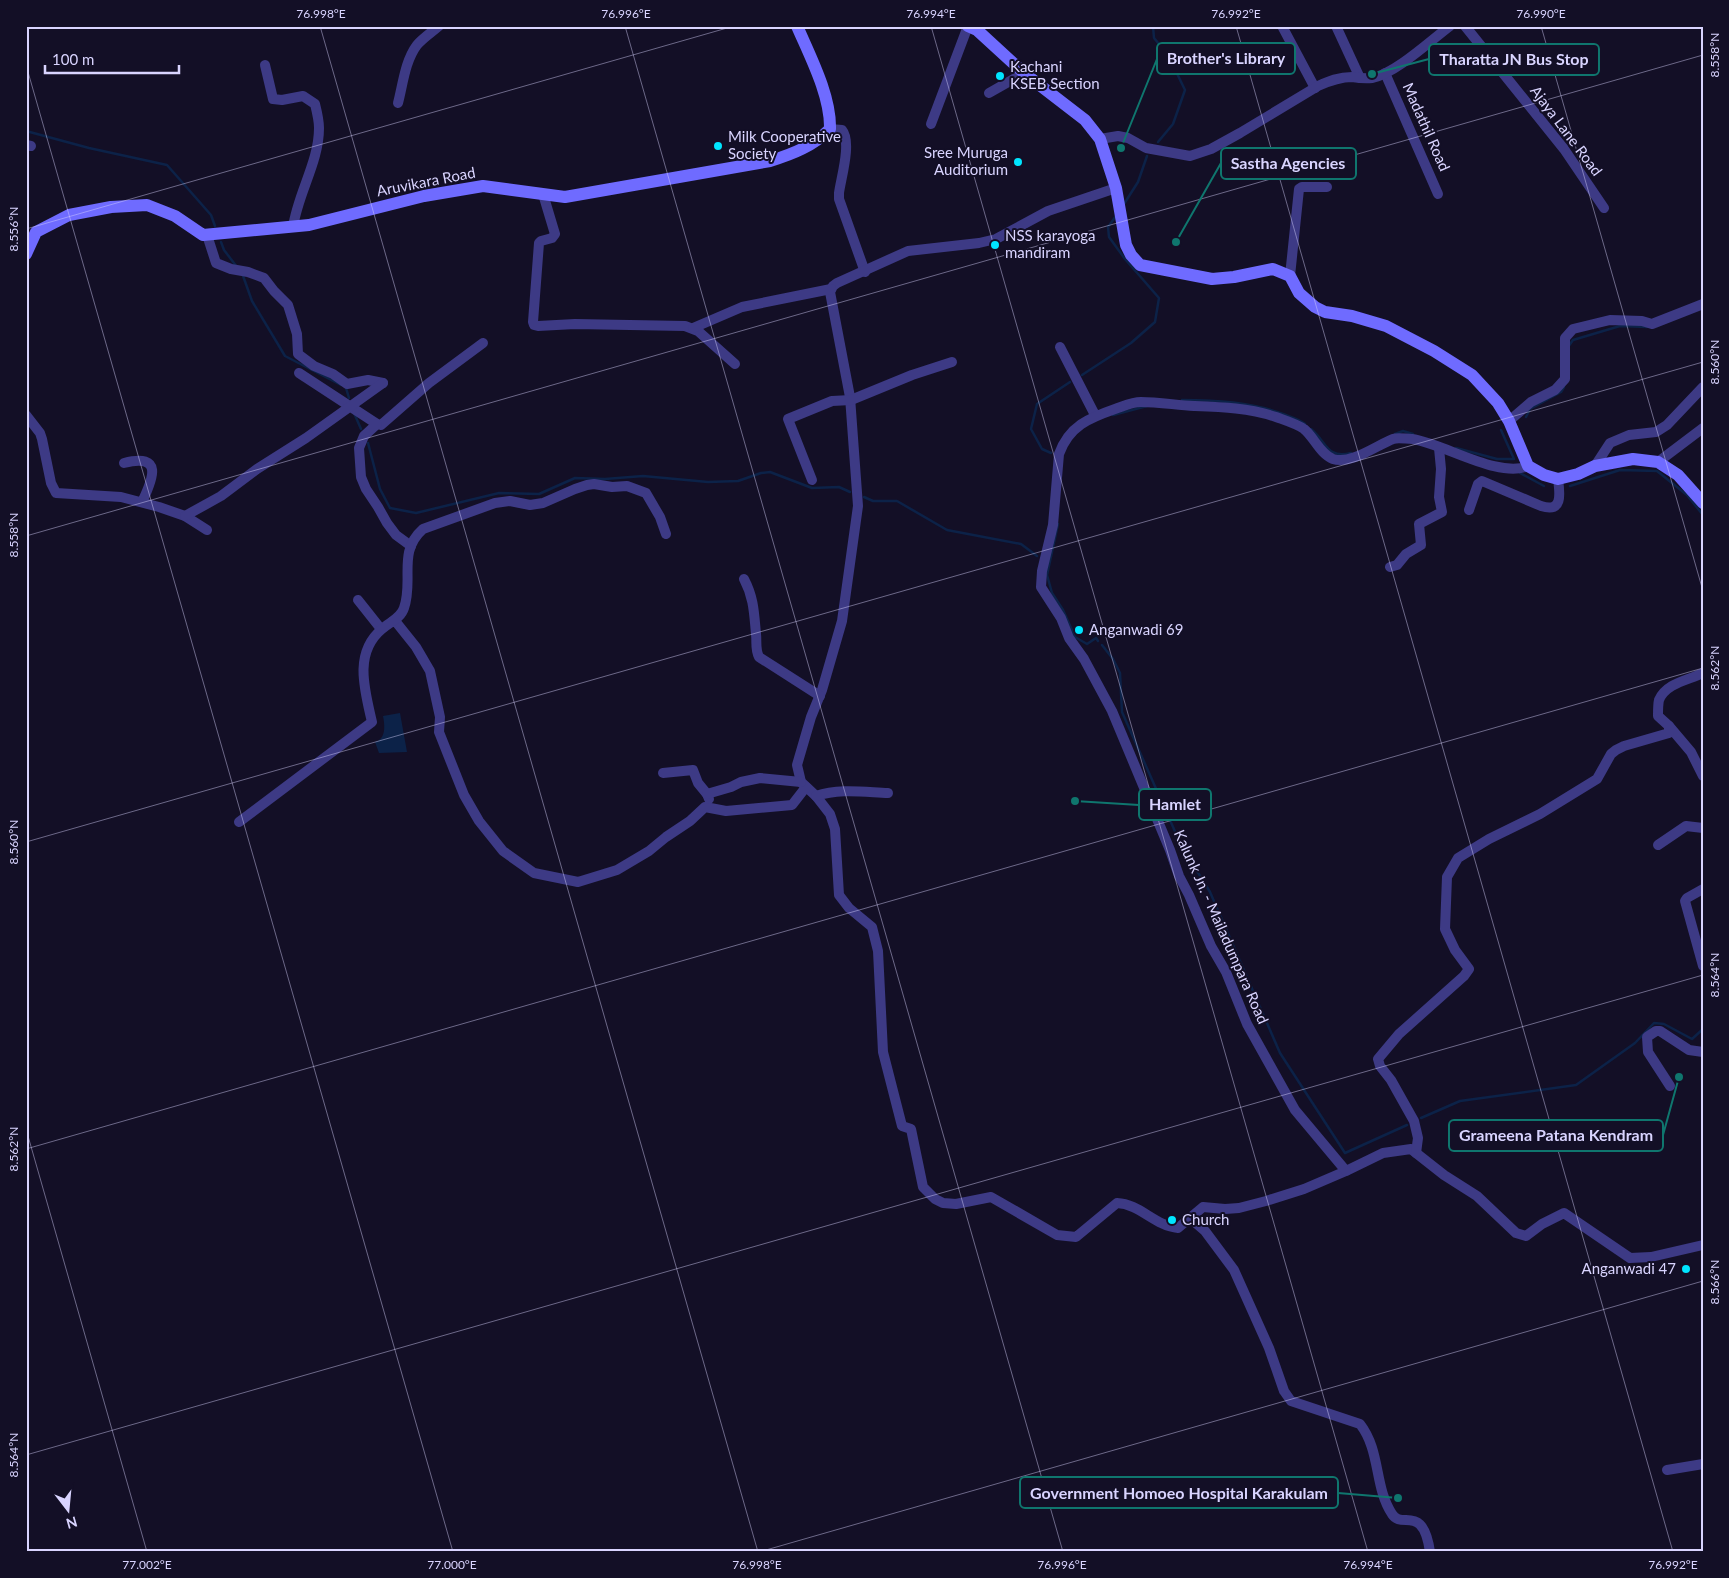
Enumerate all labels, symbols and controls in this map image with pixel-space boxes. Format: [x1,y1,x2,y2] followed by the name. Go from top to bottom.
[296,6,346,21] text: 76.998°E
[601,6,651,21] text: 76.996°E
[906,6,956,21] text: 76.994°E
[1211,6,1261,21] text: 76.992°E
[1516,6,1566,21] text: 76.990°E
[1707,33,1722,77] text: 8.558°N
[45,42,179,74] scale bar
[1157,43,1295,74] callout: Brother's Library
[1429,44,1599,75] callout: Tharatta JN Bus Stop
[1167,48,1286,67] text: Brother's Library
[1439,49,1589,68] text: Tharatta JN Bus Stop
[52,50,94,68] text: 100 m
[1010,57,1100,92] place label: Kachani KSEB Section
[994,70,1006,82] marker: Kachani KSEB Section
[1399,80,1454,174] street label: Madathil Road
[1527,82,1607,179] street label: Ajaya Lane Road
[728,127,841,162] place label: Milk Cooperative Society
[712,140,724,152] marker: Milk Cooperative Society
[924,143,1008,178] place label: Sree Muruga Auditorium
[1221,148,1356,179] callout: Sastha Agencies
[1231,153,1345,172] text: Sastha Agencies
[1012,156,1024,168] marker: Sree Muruga Auditorium
[375,163,477,199] street label: Aruvikara Road
[6,207,21,251] text: 8.556°N
[1005,226,1096,261] place label: NSS karayoga mandiram
[989,239,1001,251] marker: NSS karayoga mandiram
[1707,340,1722,384] text: 8.560°N
[6,513,21,557] text: 8.558°N
[1089,620,1183,638] place label: Anganwadi 69
[1073,624,1085,636] marker: Anganwadi 69
[1707,646,1722,690] text: 8.562°N
[1139,789,1211,820] callout: Hamlet
[1149,794,1201,813] text: Hamlet
[6,820,21,864] text: 8.560°N
[1171,827,1273,1026] street label: Kalunk Jn. - Mailadumpara Road
[1707,953,1722,997] text: 8.564°N
[1449,1120,1663,1151] callout: Grameena Patana Kendram
[1459,1125,1653,1144] text: Grameena Patana Kendram
[6,1127,21,1171] text: 8.562°N
[1182,1210,1229,1228] place label: Church
[1166,1214,1178,1226] marker: Church
[1582,1259,1676,1277] place label: Anganwadi 47
[1707,1260,1722,1304] text: 8.566°N
[1680,1263,1692,1275] marker: Anganwadi 47
[6,1433,21,1477] text: 8.564°N
[1020,1477,1338,1508] callout: Government Homoeo Hospital Karakulam
[1030,1483,1328,1502] text: Government Homoeo Hospital Karakulam
[42,1486,92,1536] north arrow
[64,1513,79,1533] text: N
[122,1557,172,1572] text: 77.002°E
[427,1557,477,1572] text: 77.000°E
[732,1557,782,1572] text: 76.998°E
[1037,1557,1087,1572] text: 76.996°E
[1343,1557,1393,1572] text: 76.994°E
[1648,1557,1698,1572] text: 76.992°E

